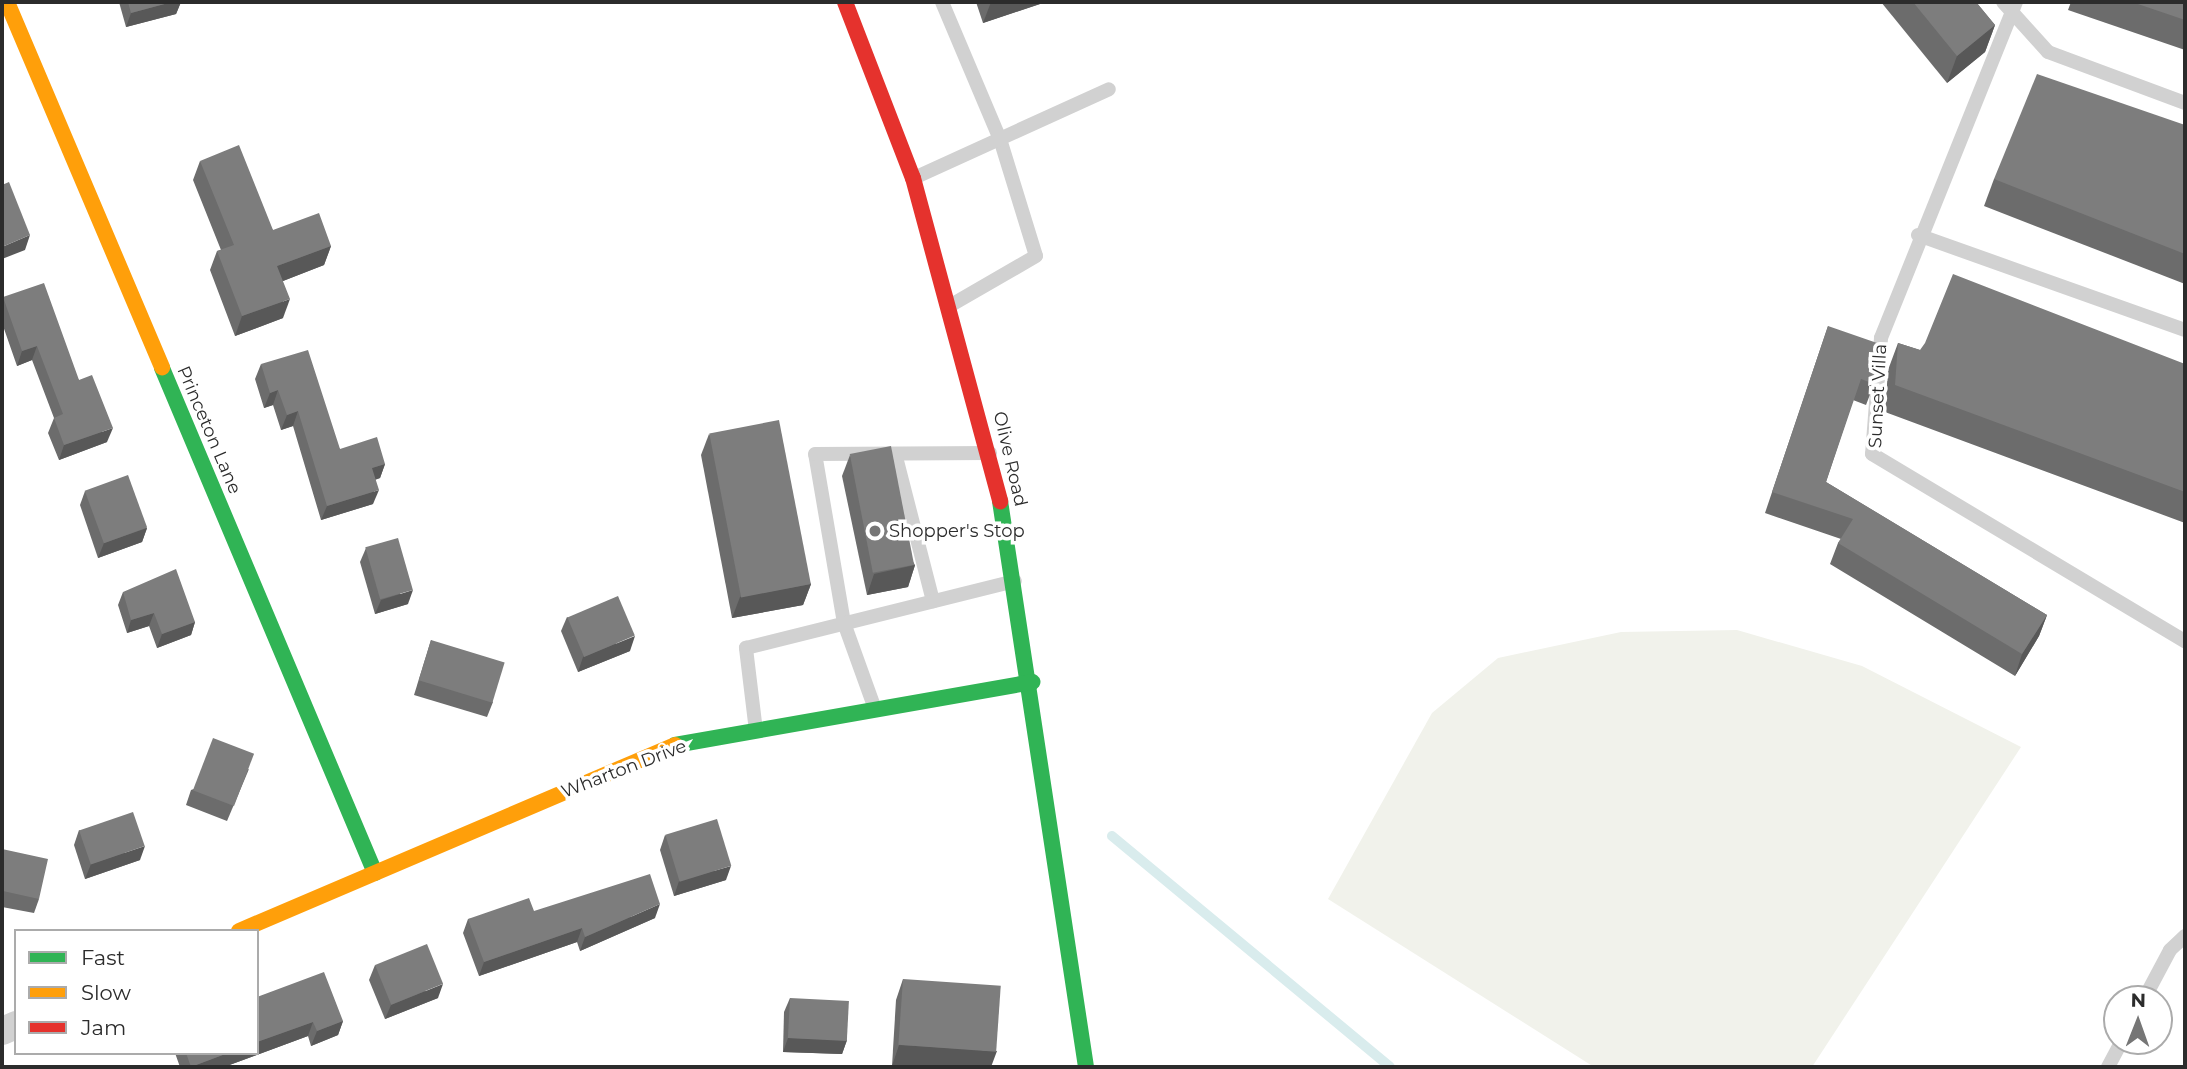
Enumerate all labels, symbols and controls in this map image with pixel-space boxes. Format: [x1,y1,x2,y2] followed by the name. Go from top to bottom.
[1864,343,1892,449] street label: Sunset Villa
[172,363,246,497] street label: Princeton Lane
[989,409,1031,509] street label: Olive Road
[889,520,1025,542] place label: Shopper's Stop
[867,523,883,539] marker: Shopper's Stop
[558,735,690,803] street label: Wharton Drive
[14,929,259,1055] legend
[81,945,125,970] text: Fast
[81,980,131,1005] text: Slow
[2103,985,2173,1055] north arrow
[2130,989,2146,1012] text: N
[81,1015,126,1040] text: Jam

